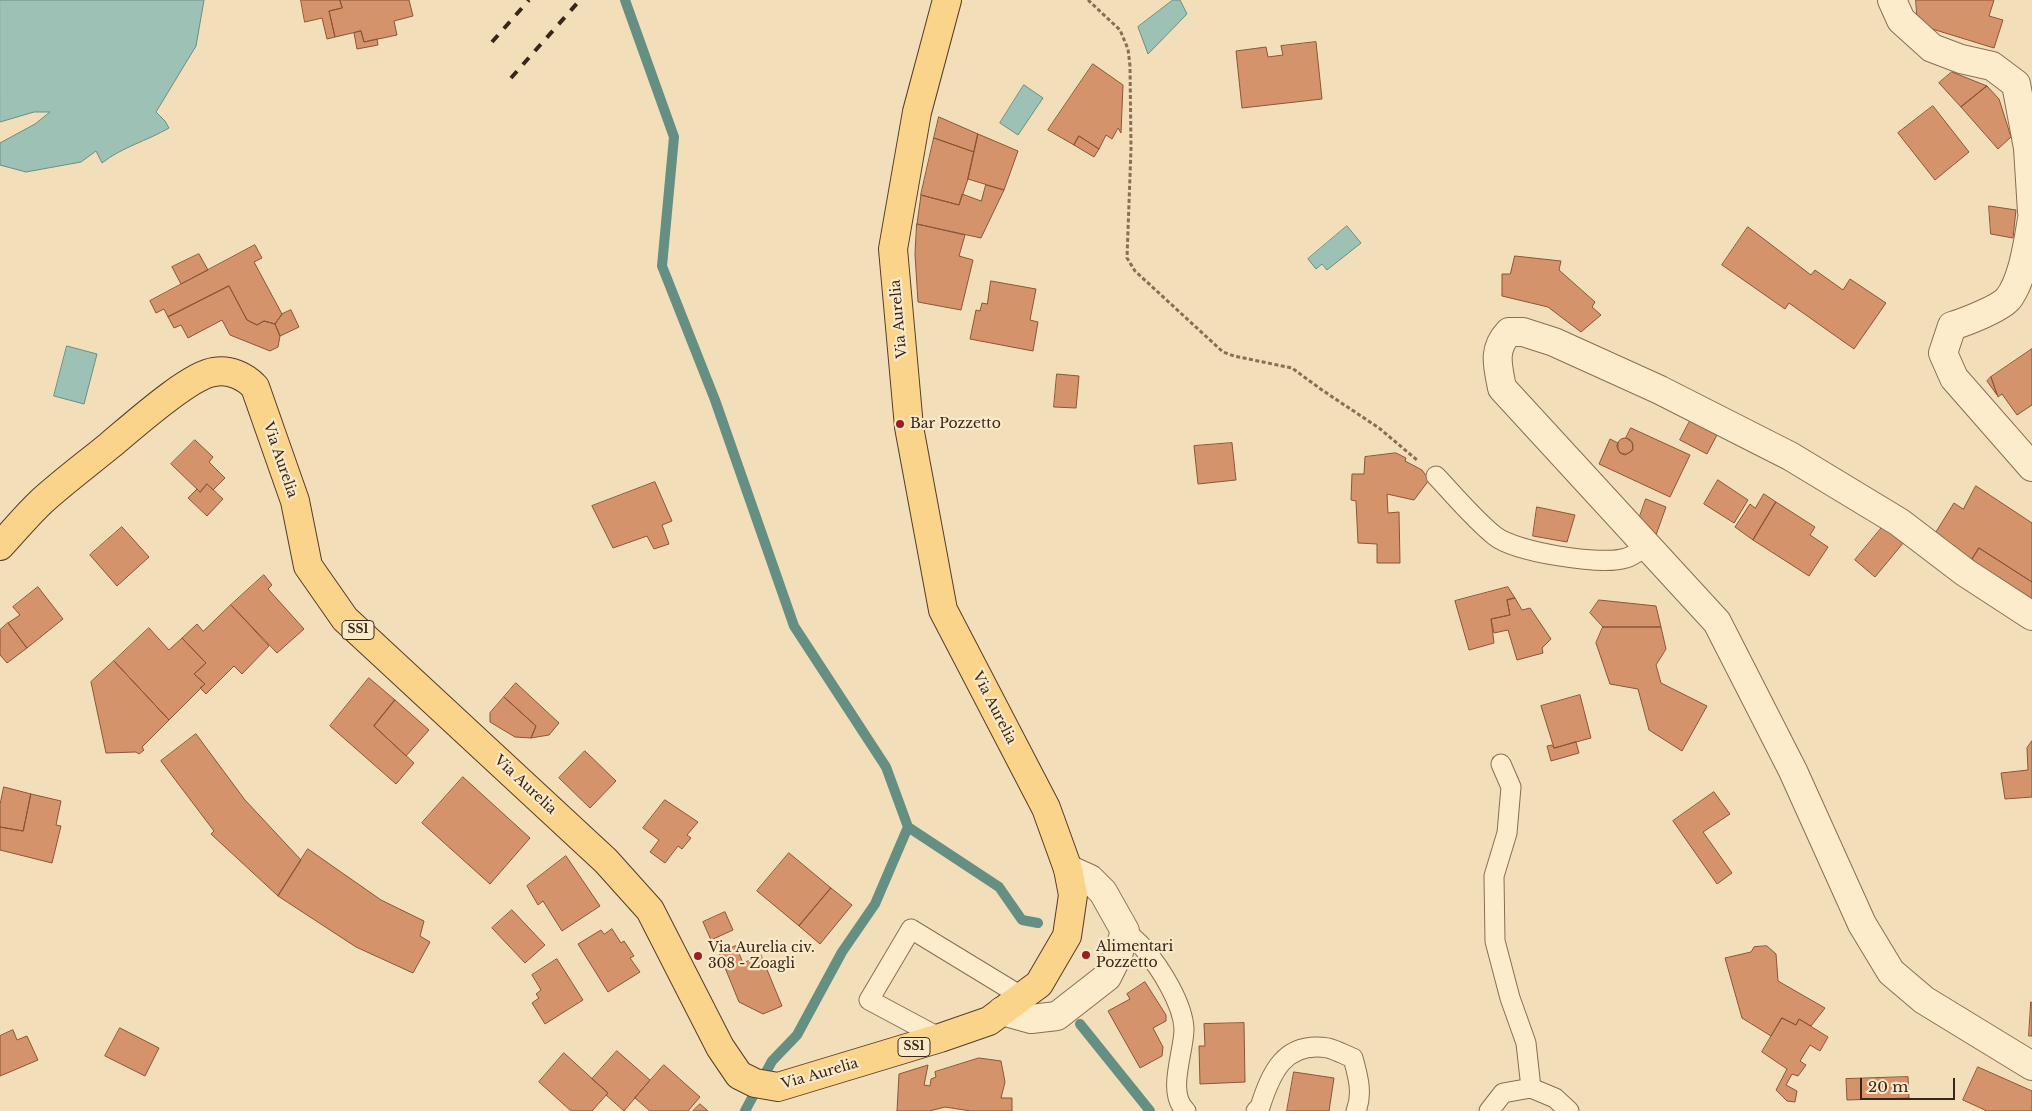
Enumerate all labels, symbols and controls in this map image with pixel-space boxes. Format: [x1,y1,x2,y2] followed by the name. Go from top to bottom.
[887,279,911,359] street label: Via Aurelia
[910,416,1001,432] place label: Bar Pozzetto
[894,418,906,430] marker: Bar Pozzetto
[259,420,301,500] street label: Via Aurelia
[342,620,374,640] road number: SS1
[969,669,1019,747] street label: Via Aurelia
[490,752,560,818] street label: Via Aurelia
[1096,939,1173,972] place label: Alimentari Pozzetto
[708,940,815,972] place label: Via Aurelia civ. 308 - Zoagli
[1080,949,1092,961] marker: Alimentari Pozzetto
[692,950,704,962] marker: Via Aurelia civ. 308 - Zoagli
[898,1038,930,1056] road number: SS1
[780,1055,860,1093] street label: Via Aurelia
[1862,1068,1957,1100] scale bar
[1868,1077,1908,1096] text: 20 m

